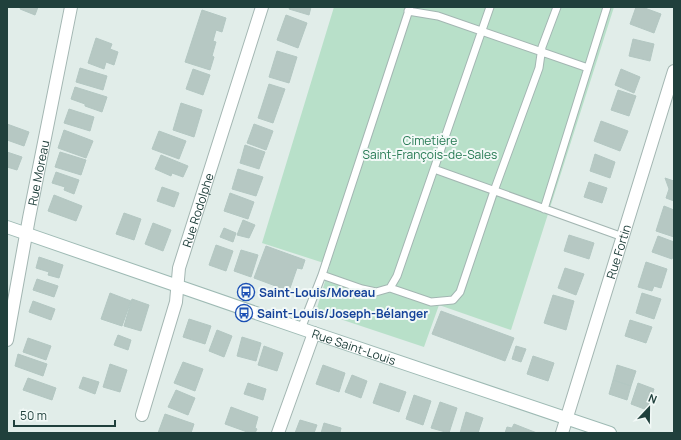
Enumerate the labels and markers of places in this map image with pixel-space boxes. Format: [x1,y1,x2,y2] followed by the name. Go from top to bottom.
[236,282,256,302] bus stop icon: Saint-Louis/Moreau
[259,284,375,301] place label: Saint-Louis/Moreau
[234,303,254,323] bus stop icon: Saint-Louis/Joseph-Bélanger
[257,305,428,322] place label: Saint-Louis/Joseph-Bélanger

